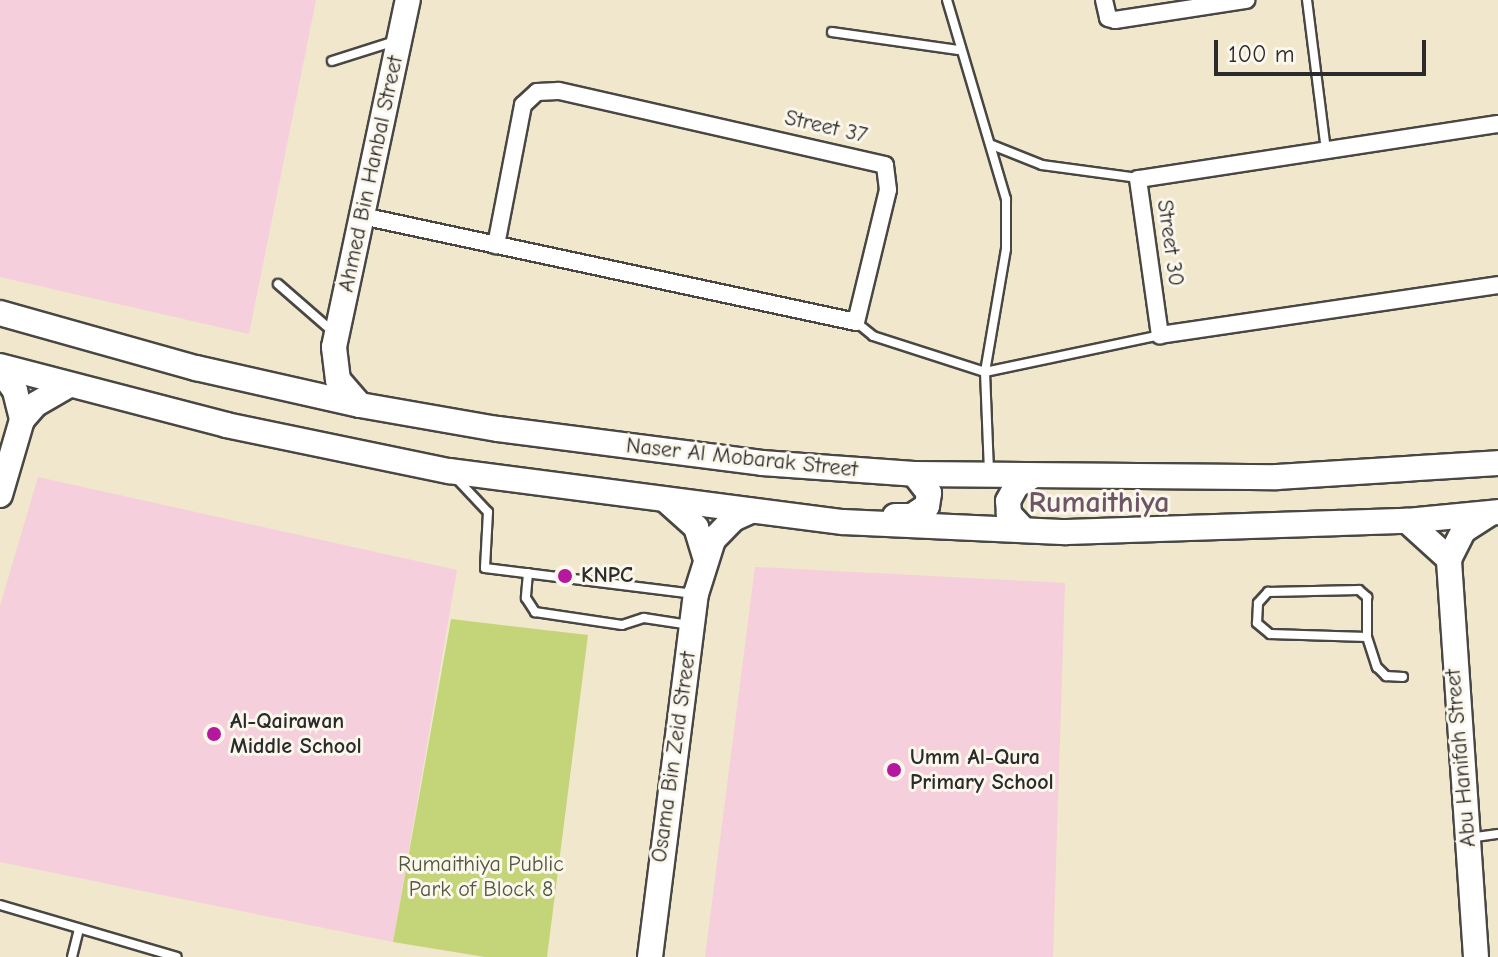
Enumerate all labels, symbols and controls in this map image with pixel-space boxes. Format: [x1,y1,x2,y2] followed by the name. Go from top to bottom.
[1218,24,1430,74] scale bar
[1228,40,1295,68] text: 100 m
[333,54,409,294] street label: Ahmed Bin Hanbal Street
[782,105,870,149] street label: Street 37
[1151,198,1189,288] street label: Street 30
[625,433,859,483] street label: Naser Al Mobarak Street
[1029,485,1169,521] district label: Rumaithiya
[581,563,633,589] place label: KNPC
[556,567,574,585] marker: KNPC
[646,650,702,864] street label: Osama Bin Zeid Street
[1440,668,1482,848] street label: Abu Hanifah Street
[230,708,362,760] place label: Al-Qairawan Middle School
[205,725,223,743] marker: Al-Qairawan Middle School
[910,744,1054,796] place label: Umm Al-Qura Primary School
[885,761,903,779] marker: Umm Al-Qura Primary School
[398,851,564,902] park label: Rumaithiya Public Park of Block 8

